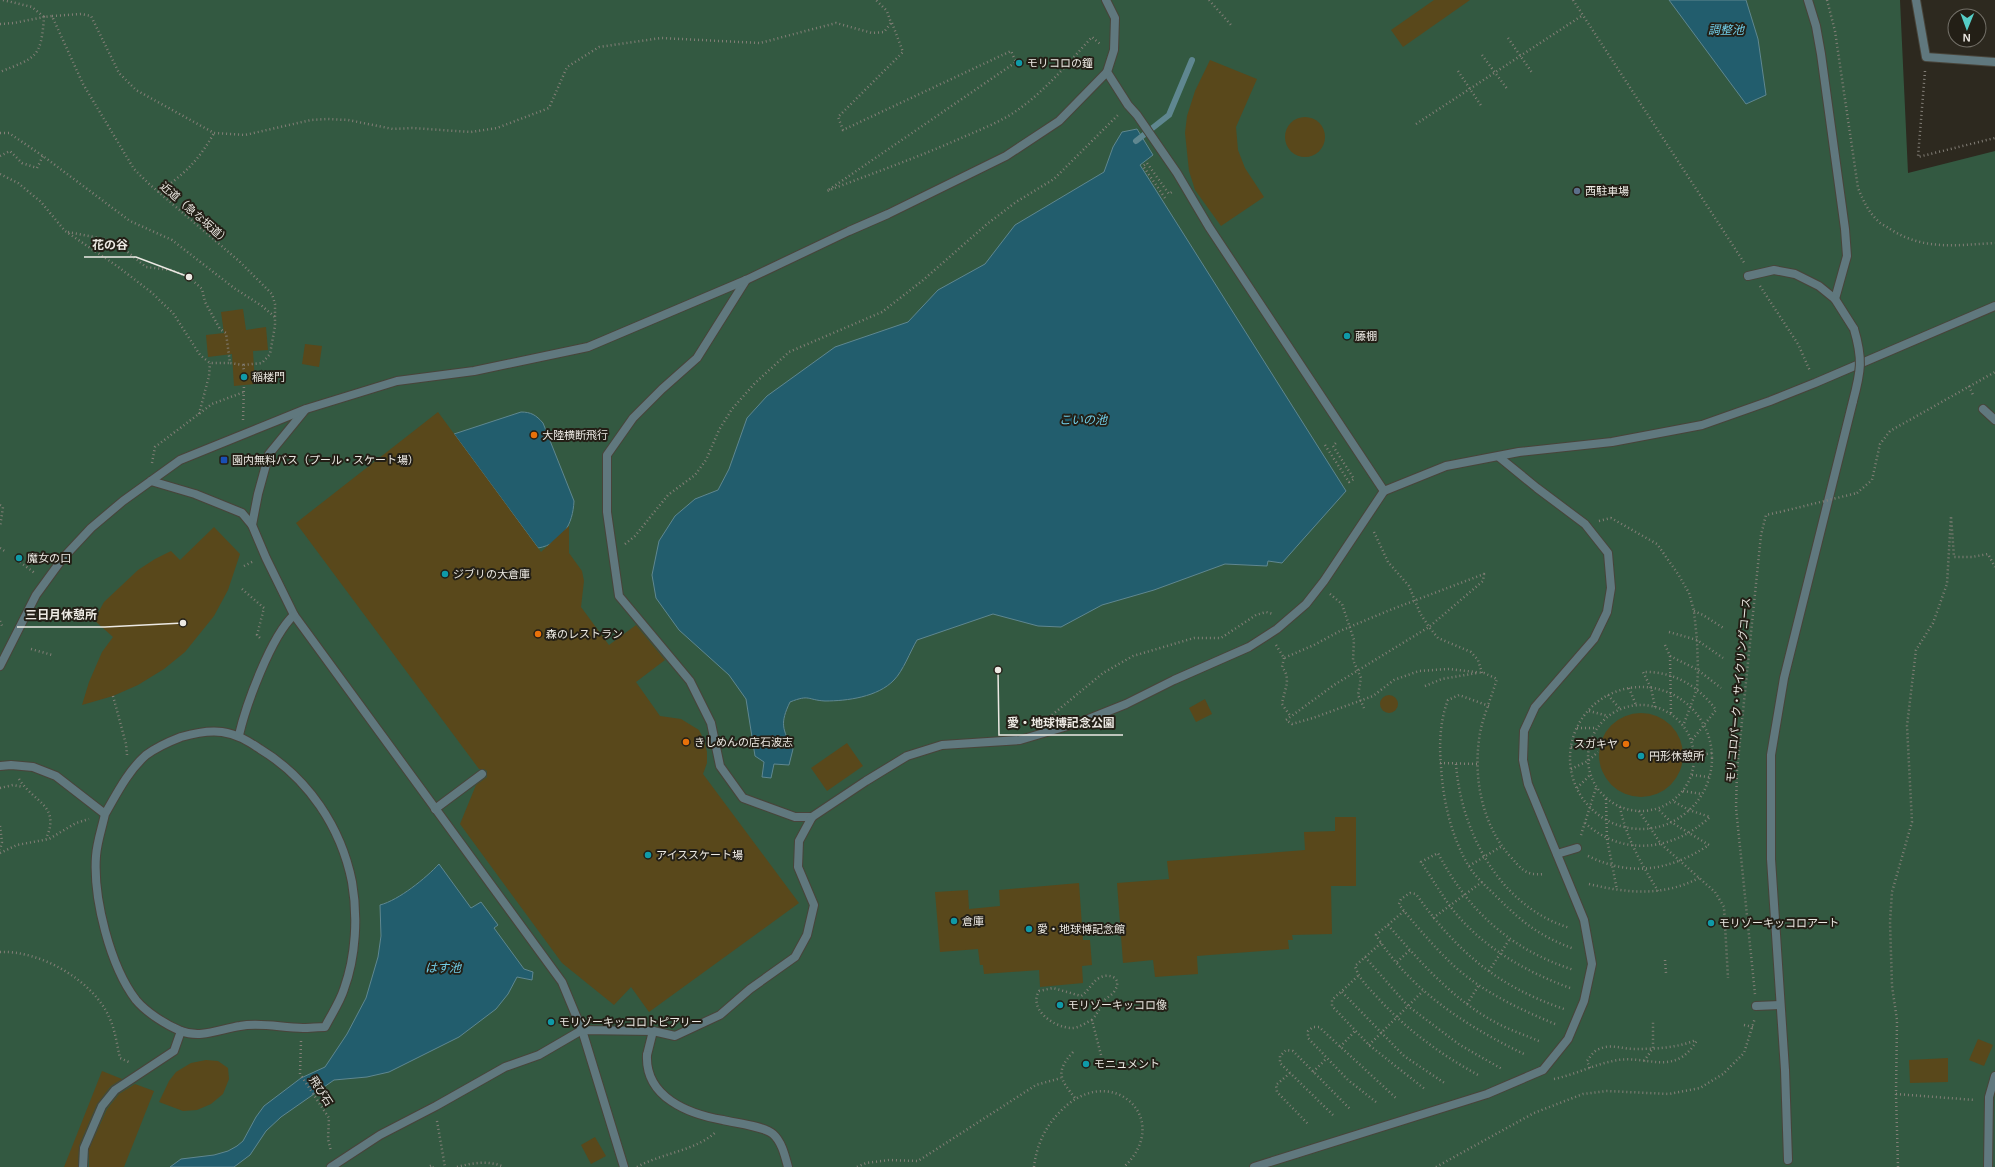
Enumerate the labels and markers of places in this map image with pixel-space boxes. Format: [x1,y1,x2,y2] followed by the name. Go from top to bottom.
[1027,57,1093,69] place label: モリコロの鐘
[1014,58,1024,68] marker: モリコロの鐘
[1585,185,1629,197] place label: 西駐車場
[1572,186,1582,196] marker: 西駐車場
[84,233,136,257] callout: 花の谷
[1355,330,1377,342] place label: 藤棚
[1342,331,1352,341] marker: 藤棚
[252,371,285,383] place label: 稲楼門
[239,372,249,382] marker: 稲楼門
[542,429,608,441] place label: 大陸横断飛行
[529,430,539,440] marker: 大陸横断飛行
[232,454,419,466] place label: 園内無料バス（プール・スケート場）
[219,455,229,465] marker: 園内無料バス（プール・スケート場）
[27,552,71,564] place label: 魔女の口
[14,553,24,563] marker: 魔女の口
[453,568,530,580] place label: ジブリの大倉庫
[440,569,450,579] marker: ジブリの大倉庫
[17,603,105,627] callout: 三日月休憩所
[546,628,623,640] place label: 森のレストラン
[533,629,543,639] marker: 森のレストラン
[999,711,1123,735] callout: 愛・地球博記念公園
[694,736,793,748] place label: きしめんの店石波志
[681,737,691,747] marker: きしめんの店石波志
[1574,738,1618,750] place label: スガキヤ
[1621,739,1631,749] marker: スガキヤ
[1649,750,1705,762] place label: 円形休憩所
[1636,751,1646,761] marker: 円形休憩所
[656,849,743,861] place label: アイススケート場
[643,850,653,860] marker: アイススケート場
[962,915,984,927] place label: 倉庫
[949,916,959,926] marker: 倉庫
[1719,917,1839,929] place label: モリゾーキッコロアート
[1706,918,1716,928] marker: モリゾーキッコロアート
[1037,923,1125,935] place label: 愛・地球博記念館
[1024,924,1034,934] marker: 愛・地球博記念館
[1068,999,1167,1011] place label: モリゾーキッコロ像
[1055,1000,1065,1010] marker: モリゾーキッコロ像
[559,1016,702,1028] place label: モリゾーキッコロトピアリー
[546,1017,556,1027] marker: モリゾーキッコロトピアリー
[1094,1058,1160,1070] place label: モニュメント
[1081,1059,1091,1069] marker: モニュメント

